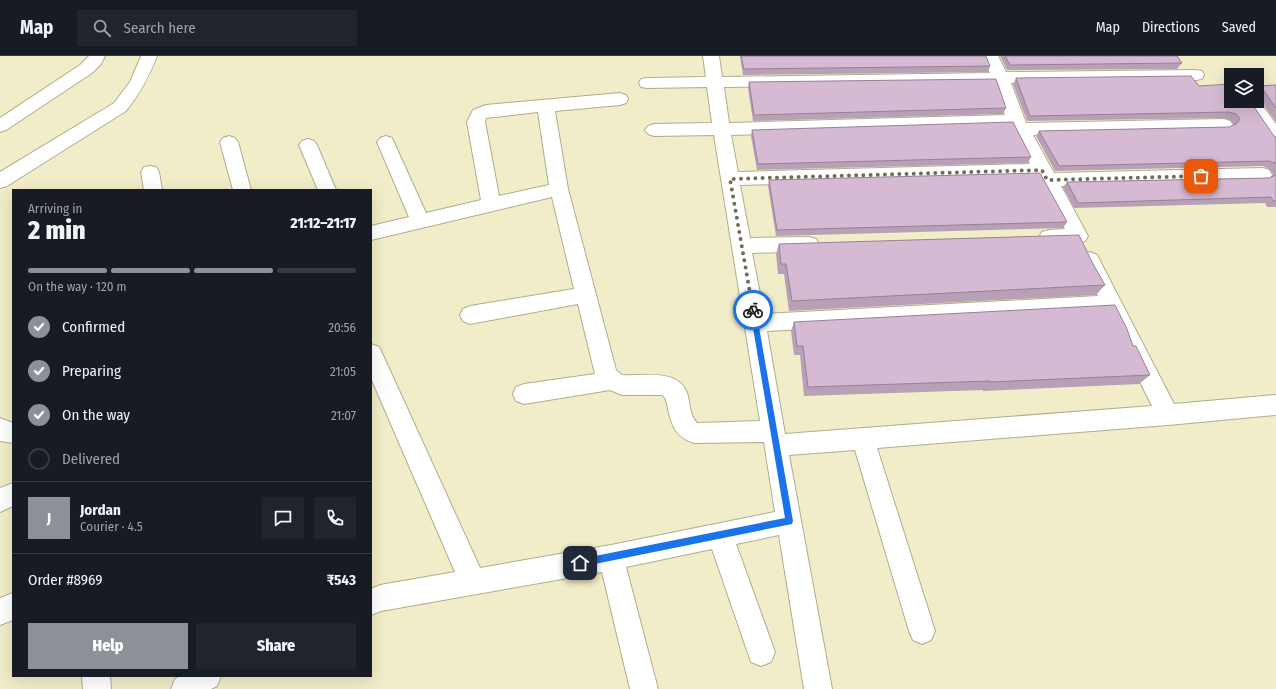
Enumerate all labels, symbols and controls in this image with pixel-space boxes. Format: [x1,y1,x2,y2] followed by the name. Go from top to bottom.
[77,10,357,46] search box
[20,16,53,39] text: Map
[91,17,113,39] icon: search
[123,19,196,37] text: Search here
[1096,19,1120,36] text: Map
[1142,19,1200,36] text: Directions
[1222,19,1256,36] text: Saved
[1224,68,1264,108] map controls
[1224,68,1264,108] button: layers
[1184,159,1218,193] pin
[1190,165,1212,187] icon: bag
[28,201,82,216] text: Arriving in
[290,214,356,232] text: 21:12–21:17
[28,215,86,246] text: 2 min
[28,279,126,294] text: On the way · 120 m
[733,290,773,330] courier
[742,299,764,321] icon: bike
[28,316,50,338] icon: check
[62,318,125,336] text: Confirmed
[328,320,356,335] text: 20:56
[28,360,50,382] icon: check
[62,362,121,380] text: Preparing
[330,364,356,379] text: 21:05
[28,404,50,426] icon: check
[62,406,130,424] text: On the way
[331,408,356,423] text: 21:07
[62,450,120,468] text: Delivered
[262,497,304,539] button: chat
[314,497,356,539] button: phone
[80,501,121,519] text: Jordan
[47,509,51,527] text: J
[80,519,143,534] text: Courier · 4.5
[563,546,597,580] pin
[569,552,591,574] icon: home
[28,571,103,589] text: Order #8969
[327,571,356,589] text: ₹543
[28,623,188,669] button: Help
[196,623,356,669] button: Share

